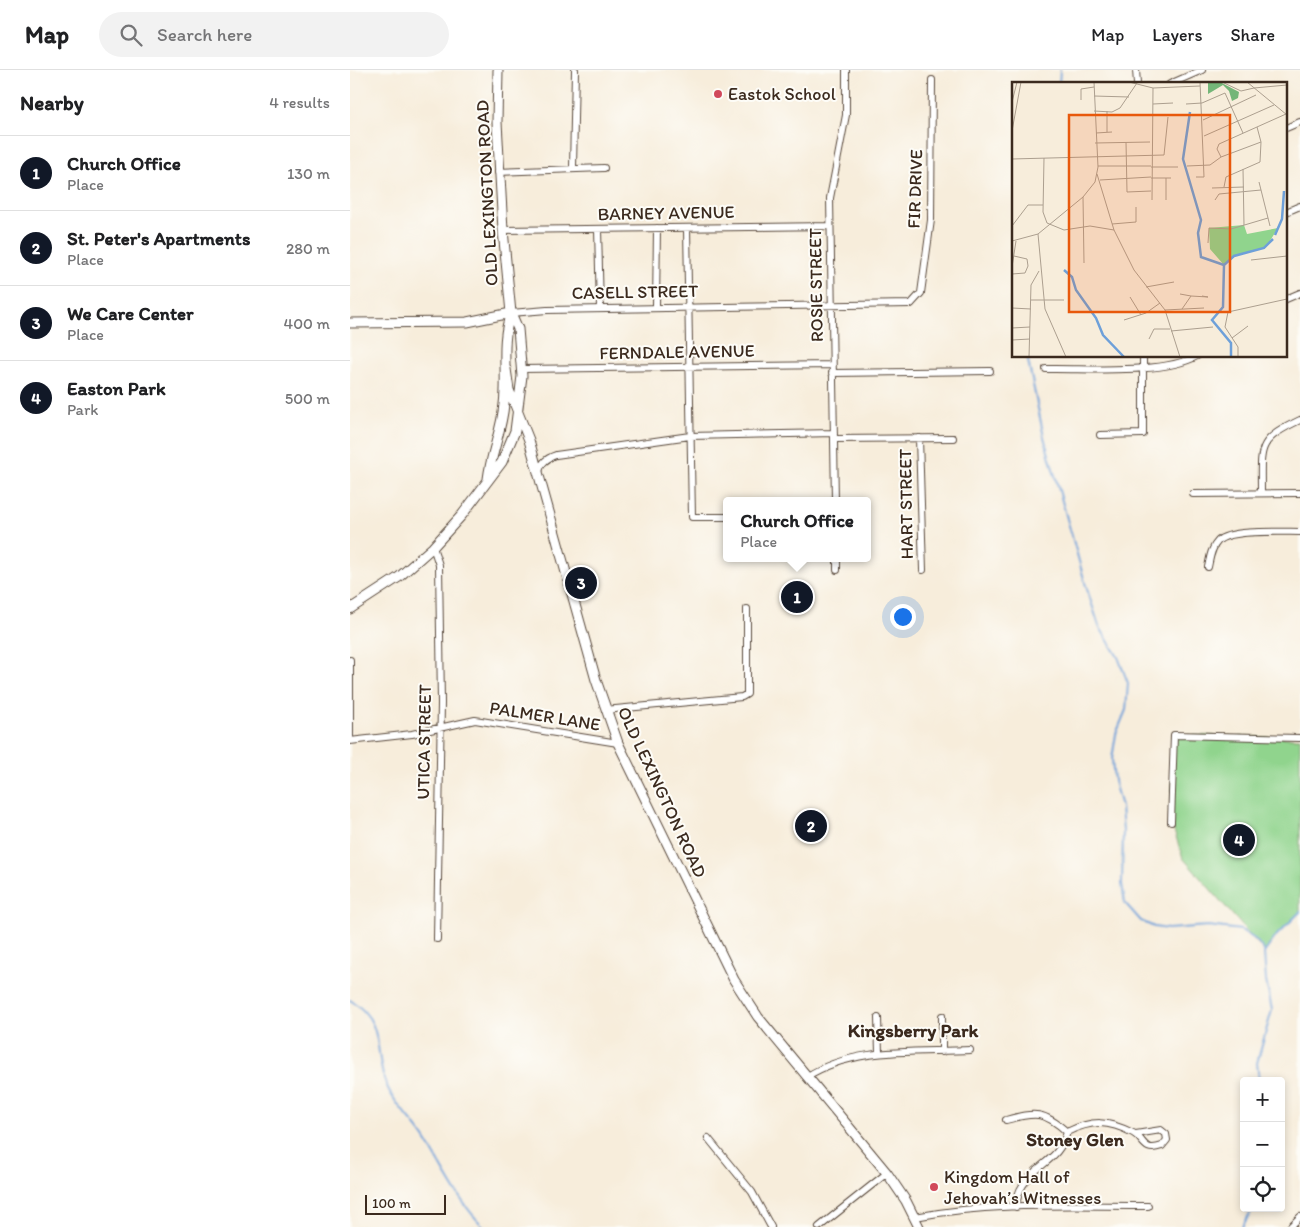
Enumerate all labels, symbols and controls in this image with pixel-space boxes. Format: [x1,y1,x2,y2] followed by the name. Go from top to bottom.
[99,12,449,57] search box
[25,20,69,49] text: Map
[117,21,145,49] icon: search
[157,23,252,46] text: Search here
[1091,24,1124,46] text: Map
[1152,24,1202,46] text: Layers
[1230,24,1275,46] text: Share
[1012,82,1288,358] inset map
[728,83,836,105] place label: Eastok School
[712,88,724,100] marker: Eastok School
[20,90,84,115] text: Nearby
[269,93,330,112] text: 4 results
[471,99,503,287] street label: OLD LEXINGTON ROAD
[903,149,927,229] street label: FIR DRIVE
[67,152,181,175] text: Church Office
[32,164,40,183] text: 1
[287,164,330,183] text: 130 m
[67,175,104,194] text: Place
[597,201,735,225] street label: BARNEY AVENUE
[67,227,250,250] text: St. Peter's Apartments
[804,228,828,342] street label: ROSIE STREET
[32,239,40,258] text: 2
[286,239,330,258] text: 280 m
[67,250,104,269] text: Place
[571,280,699,304] street label: CASELL STREET
[67,302,194,325] text: We Care Center
[32,314,40,333] text: 3
[284,314,330,333] text: 400 m
[67,325,104,344] text: Place
[599,340,755,364] street label: FERNDALE AVENUE
[67,377,166,400] text: Easton Park
[31,389,41,408] text: 4
[285,389,330,408] text: 500 m
[67,400,98,419] text: Park
[894,448,918,560] street label: HART STREET
[723,497,871,562] popup
[740,509,854,532] text: Church Office
[740,532,777,551] text: Place
[565,564,597,602] pin: 3
[781,578,813,616] pin: 1
[890,604,916,630] your location
[412,684,436,800] street label: UTICA STREET
[488,696,602,736] street label: PALMER LANE
[613,703,711,881] street label: OLD LEXINGTON ROAD
[795,807,827,845] pin: 2
[1223,821,1255,859] pin: 4
[848,1019,978,1042] district label: Kingsberry Park
[1240,1077,1285,1212] map controls
[1240,1077,1285,1122] button: +
[1240,1122,1285,1167] button: −
[1026,1128,1125,1151] district label: Stoney Glen
[944,1166,1101,1209] place label: Kingdom Hall of Jehovah’s Witnesses
[1240,1167,1285,1212] button: locate
[928,1181,940,1193] marker: Kingdom Hall of Jehovah’s Witnesses
[365,1192,446,1215] scale bar
[372,1195,411,1212] text: 100 m

